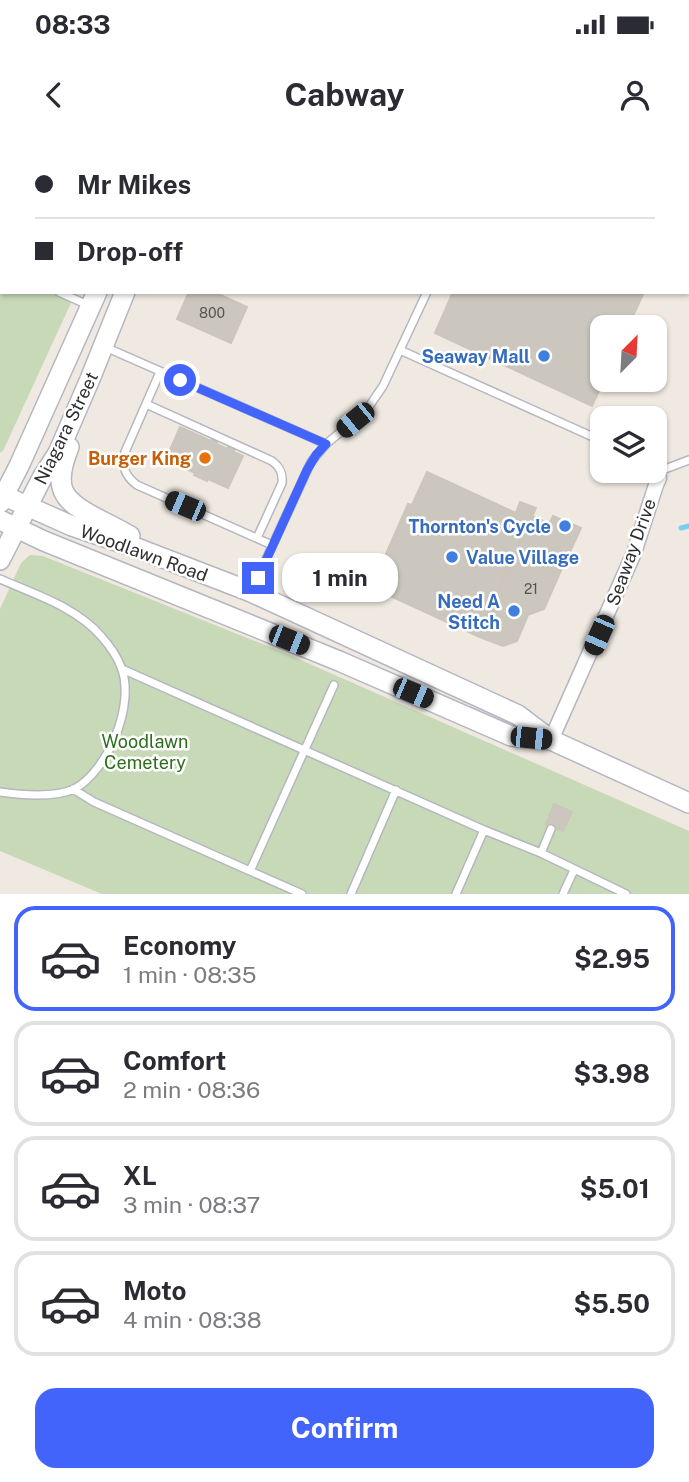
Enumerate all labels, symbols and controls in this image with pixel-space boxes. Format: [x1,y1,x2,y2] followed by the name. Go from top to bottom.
[35,9,111,40] text: 08:33
[35,76,73,114] icon: back
[285,76,404,113] text: Cabway
[616,76,654,114] icon: person
[77,169,191,200] text: Mr Mikes
[77,236,183,267] text: Drop-off
[199,305,225,321] house number: 800
[590,315,667,392] north arrow
[590,315,667,483] map controls
[421,346,530,367] place label: Seaway Mall
[536,348,552,364] marker: Seaway Mall
[164,364,196,396] route start
[30,368,102,488] street label: Niagara Street
[333,399,378,441] car
[590,406,667,483] button: layers
[88,448,191,469] place label: Burger King
[197,450,213,466] marker: Burger King
[162,488,209,524] car
[602,496,660,608] street label: Seaway Drive
[409,516,551,537] place label: Thornton's Cycle
[557,518,573,534] marker: Thornton's Cycle
[77,520,211,586] street label: Woodlawn Road
[466,547,579,568] place label: Value Village
[444,549,460,565] marker: Value Village
[282,554,398,602] callout: 1 min
[242,562,274,594] route end
[312,564,368,591] text: 1 min
[524,581,538,597] house number: 21
[437,591,500,633] place label: Need A Stitch
[506,603,522,619] marker: Need A Stitch
[581,612,618,658] car
[266,622,313,658] car
[390,675,437,711] car
[510,725,553,751] car
[101,731,189,773] park label: Woodlawn Cemetery
[39,927,102,990] icon: car
[123,930,236,961] text: Economy
[574,943,650,974] text: $2.95
[123,961,257,988] text: 1 min · 08:35
[39,1042,102,1105] icon: car
[123,1045,226,1076] text: Comfort
[574,1058,650,1089] text: $3.98
[123,1076,260,1103] text: 2 min · 08:36
[39,1157,102,1220] icon: car
[123,1160,157,1191] text: XL
[580,1173,650,1204] text: $5.01
[123,1191,260,1218] text: 3 min · 08:37
[39,1272,102,1335] icon: car
[123,1275,186,1306] text: Moto
[573,1288,650,1319] text: $5.50
[123,1306,262,1333] text: 4 min · 08:38
[35,1388,654,1468] button: Confirm

